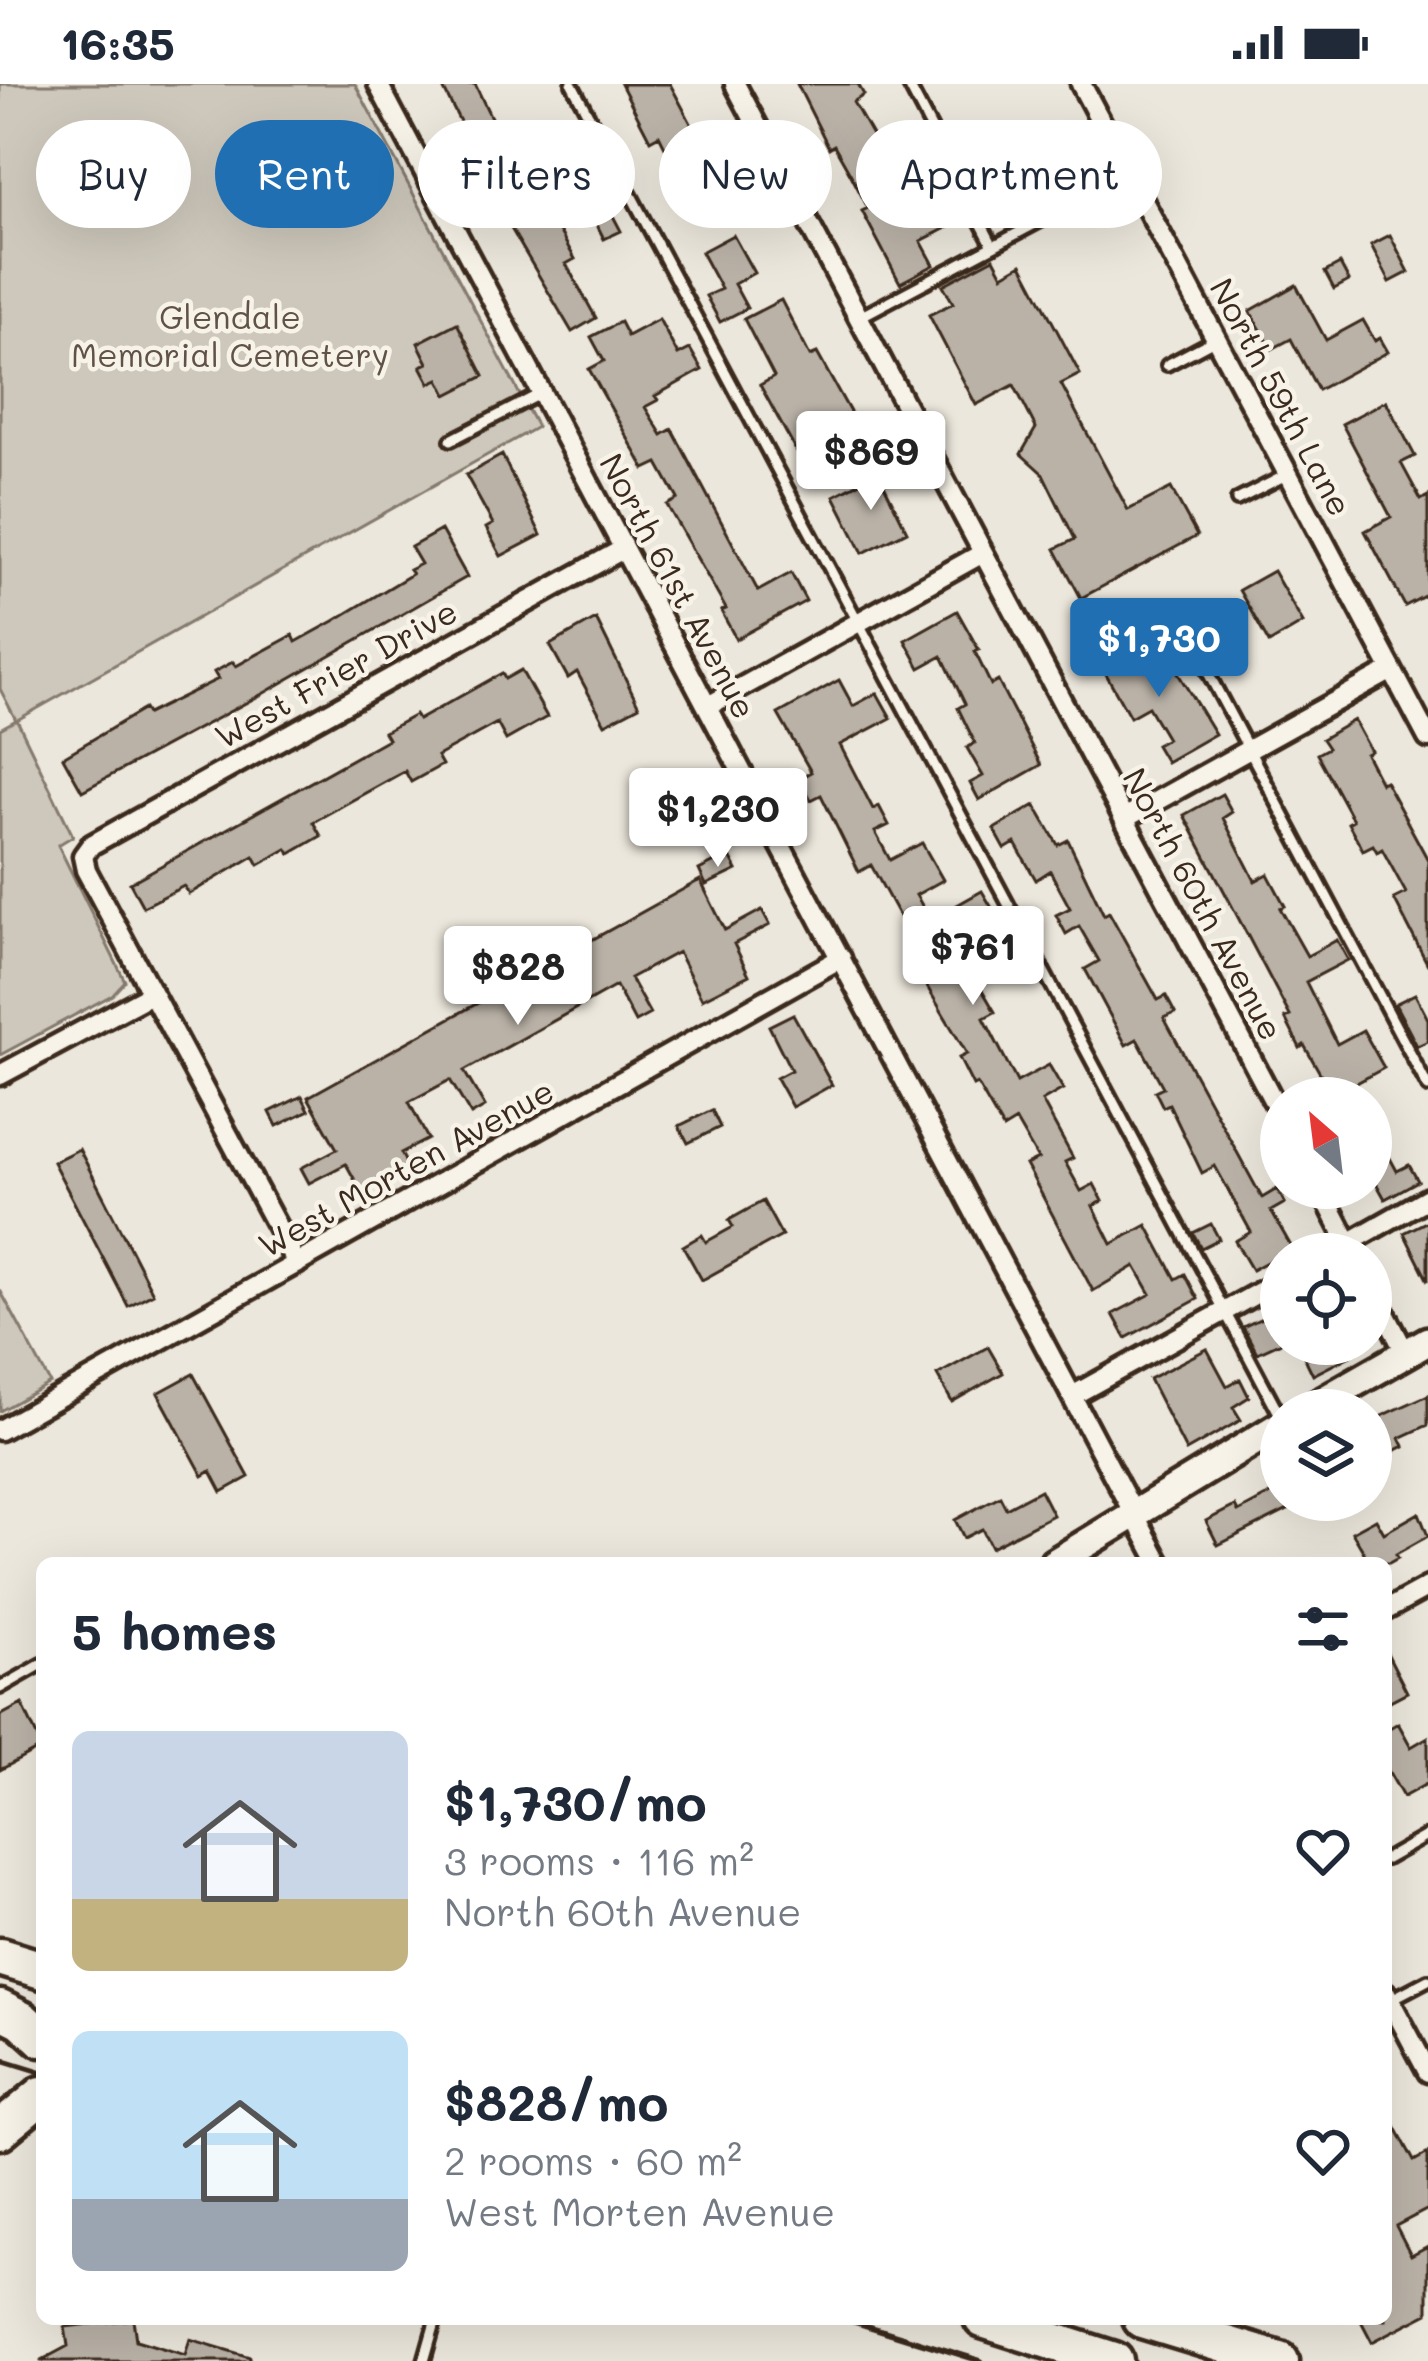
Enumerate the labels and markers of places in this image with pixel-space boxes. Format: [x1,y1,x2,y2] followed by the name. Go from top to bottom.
[800,411,942,513] pin: $869
[1061,598,1257,700] pin: $1,730
[620,768,816,870] pin: $1,230
[902,906,1044,1008] pin: $761
[447,926,589,1028] pin: $828

